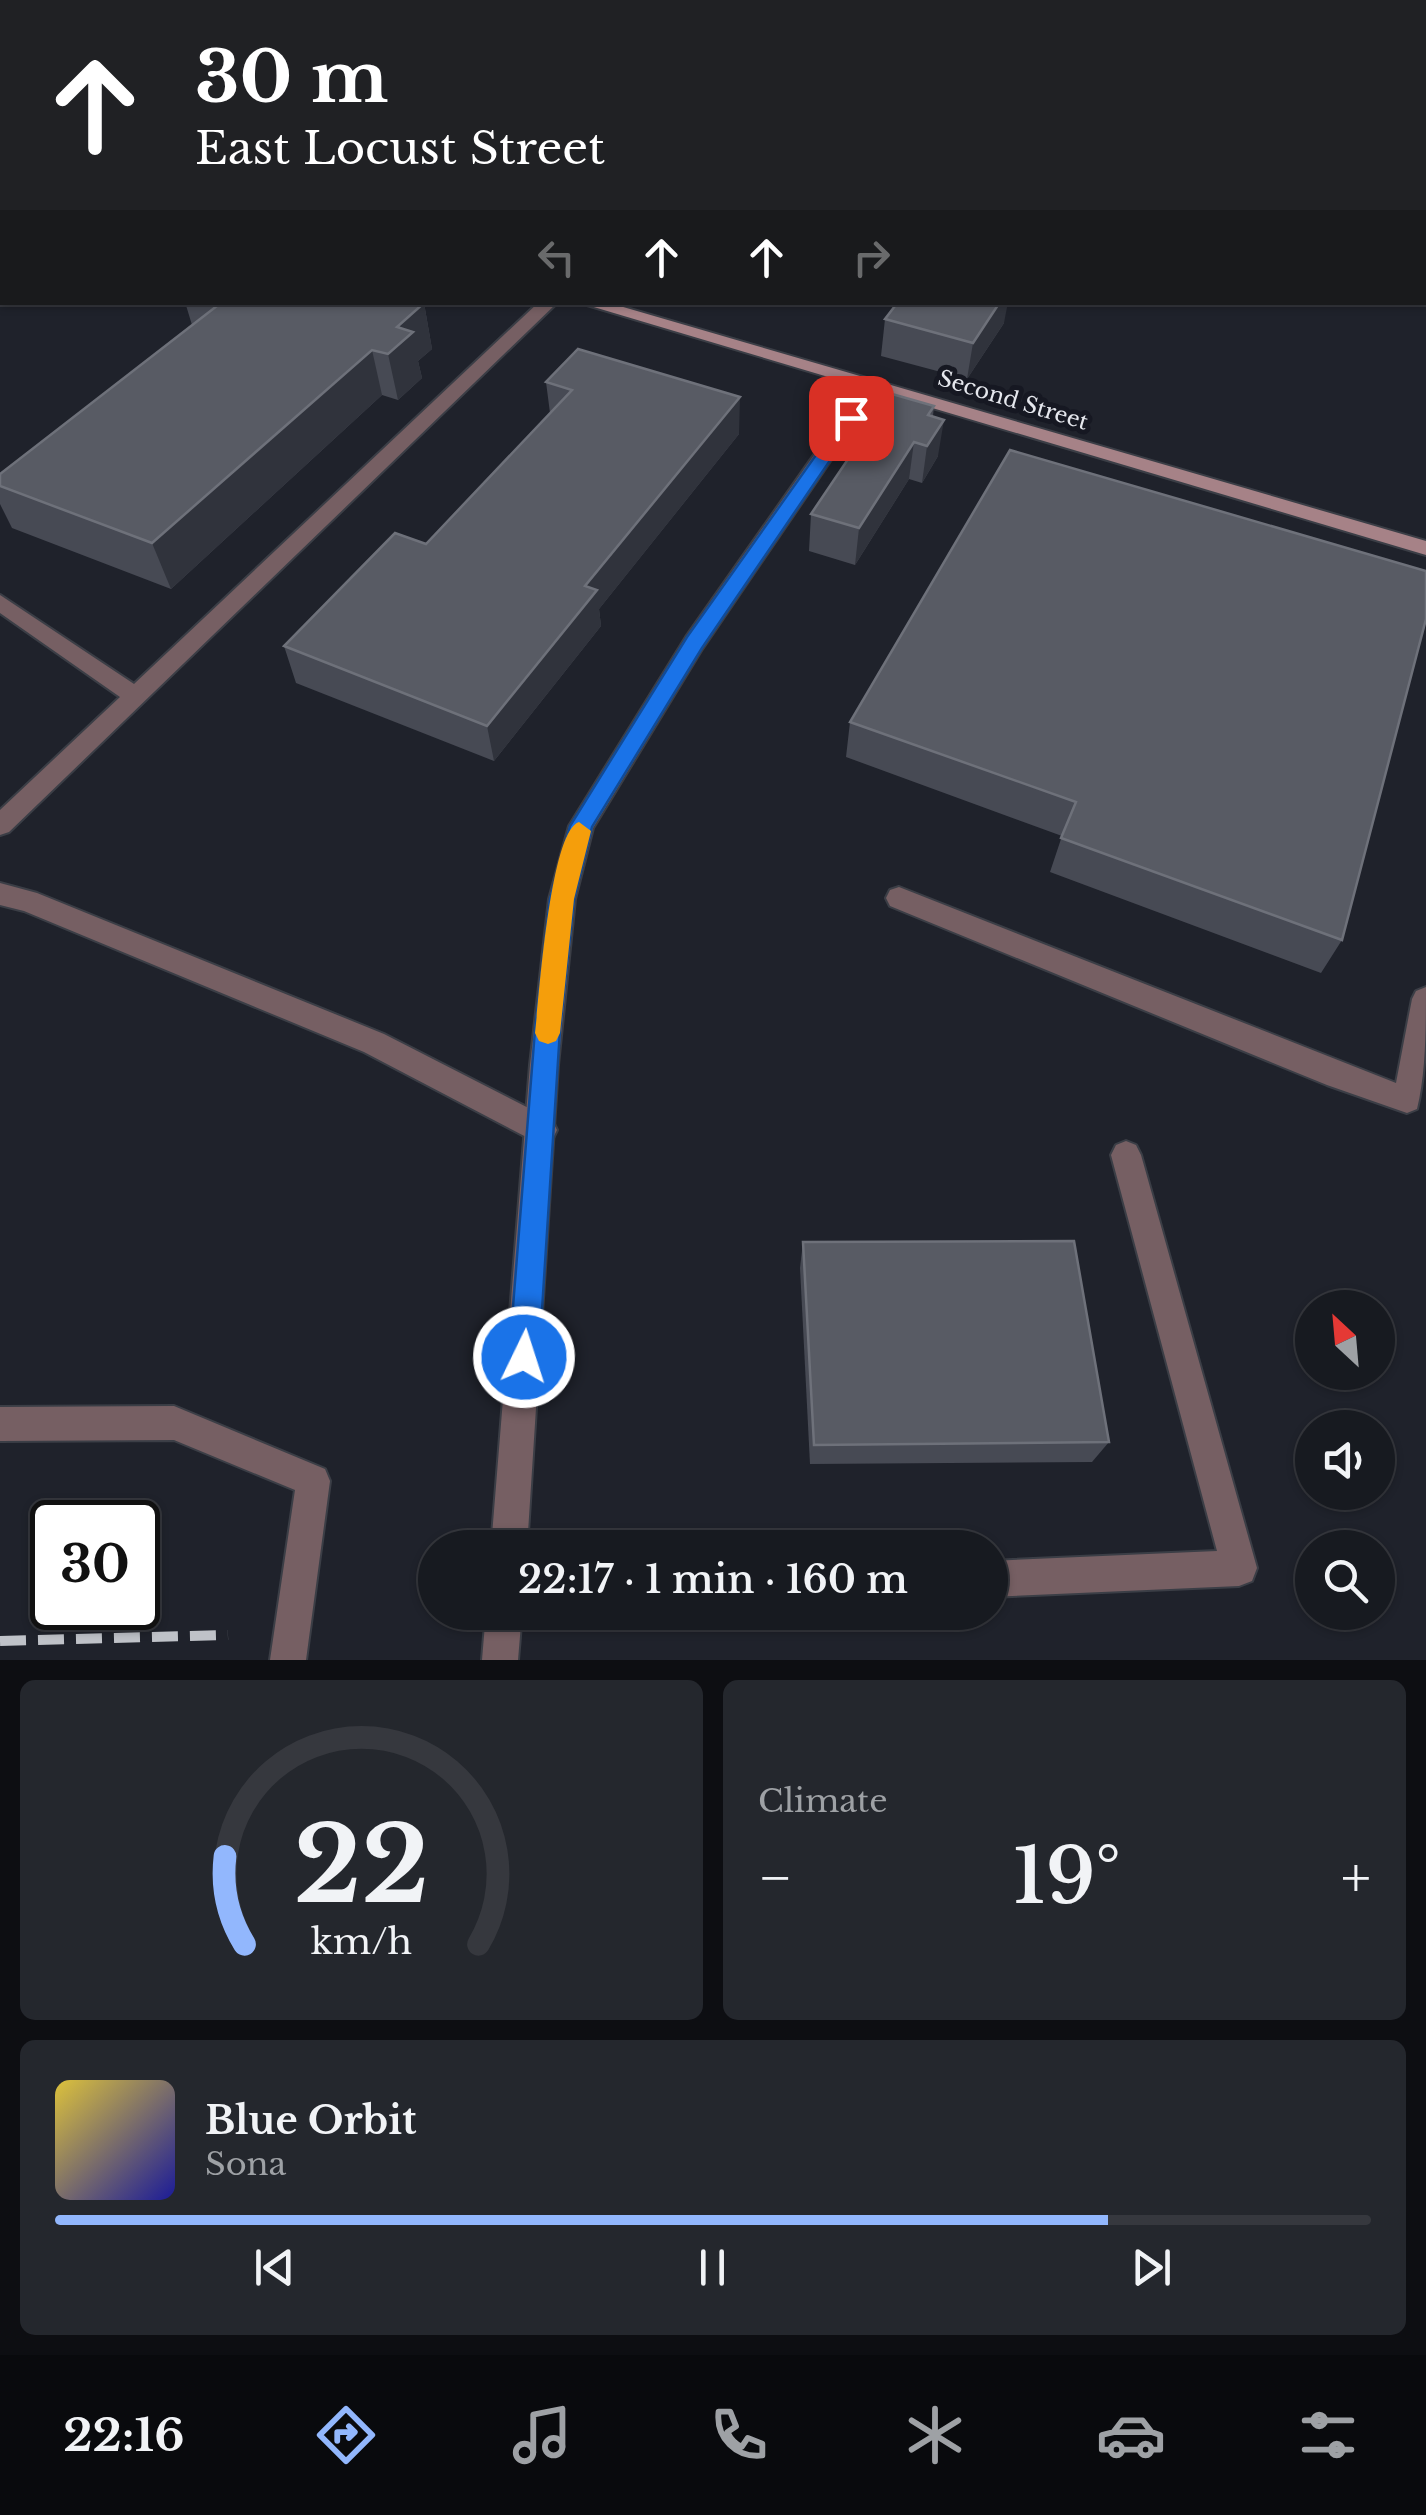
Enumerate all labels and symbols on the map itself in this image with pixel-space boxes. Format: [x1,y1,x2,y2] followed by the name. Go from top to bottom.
[935,364,1092,436] street label: Second Street
[809,376,894,461] pin
[1295,1290,1395,1390] north arrow
[472,1305,576,1409] position arrow
[30,1500,160,1630] speed limit sign: 30

